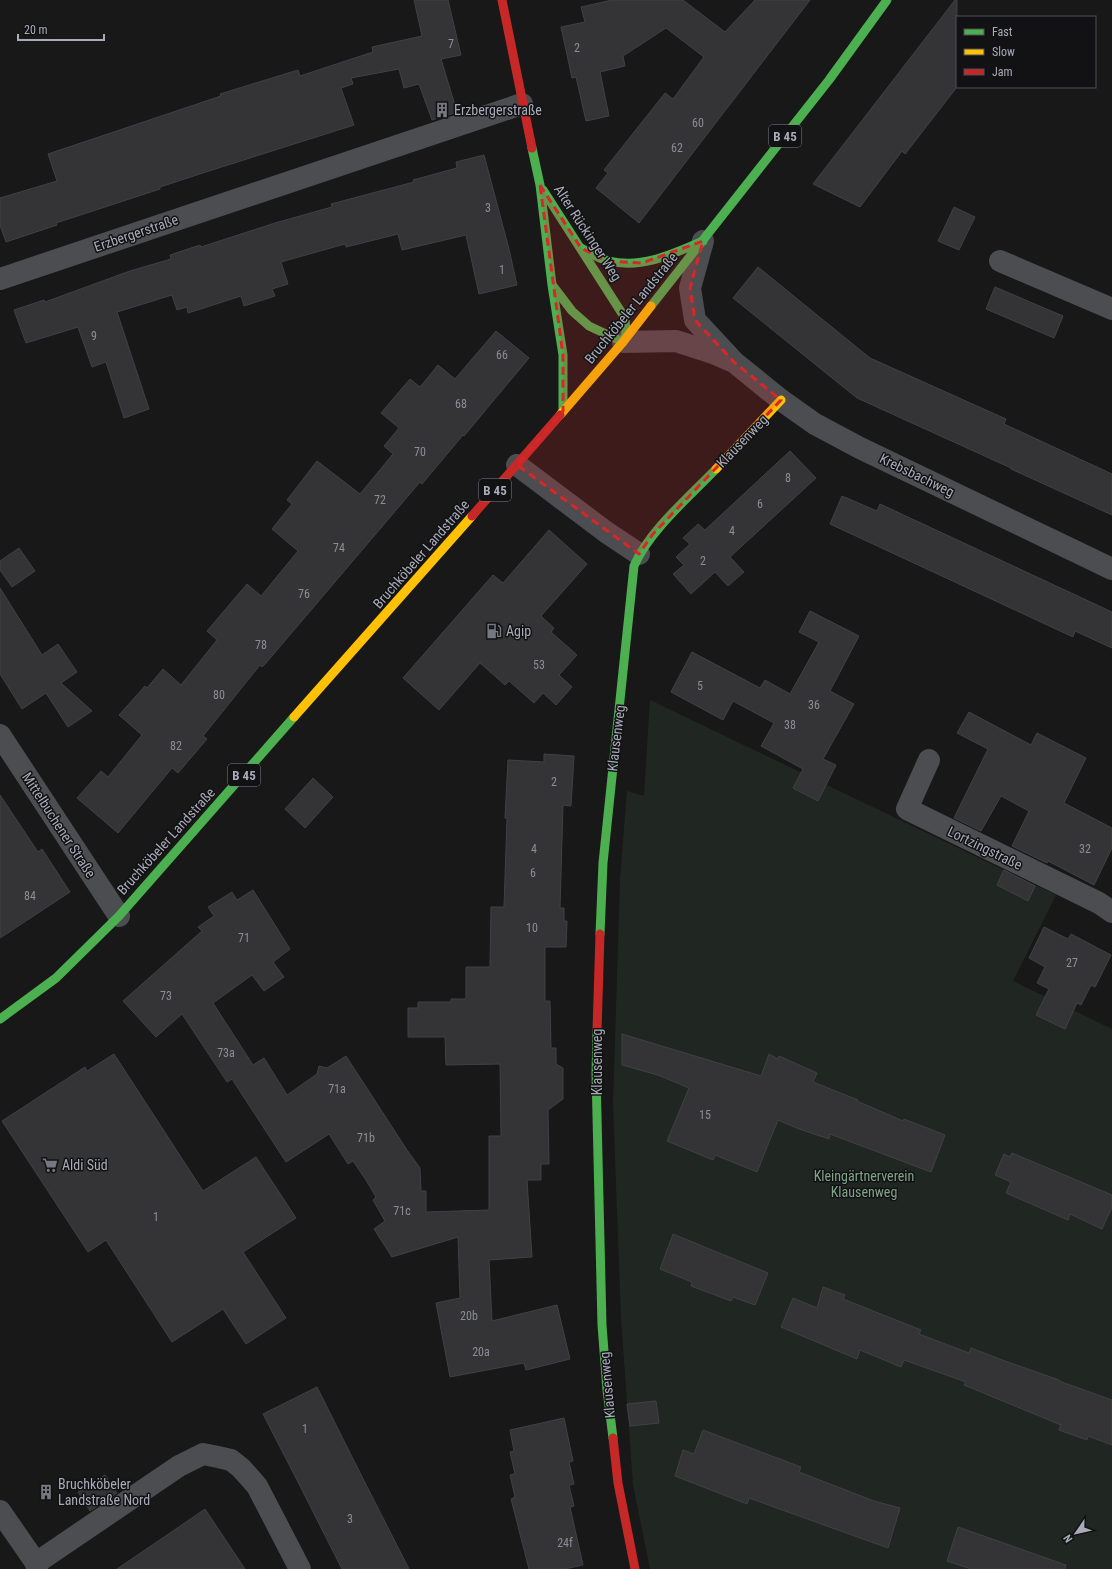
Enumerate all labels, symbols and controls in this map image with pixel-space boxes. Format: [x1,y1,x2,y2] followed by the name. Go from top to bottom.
[18,16,104,42] scale bar
[956,16,1096,88] legend
[24,23,48,37] text: 20 m
[992,25,1013,39] text: Fast
[448,37,454,51] house number: 7
[574,41,580,55] house number: 2
[992,45,1015,59] text: Slow
[992,65,1013,79] text: Jam
[433,101,451,119] building icon: Erzbergerstraße
[454,102,542,118] place label: Erzbergerstraße
[692,116,704,130] house number: 60
[769,125,801,147] road number: B 45
[671,141,683,155] house number: 62
[551,182,625,284] street label: Alter Rückinger Weg
[485,201,491,215] house number: 3
[92,211,181,255] street label: Erzbergerstraße
[581,249,681,367] street label: Bruchköbeler Landstraße
[499,263,505,277] house number: 1
[91,329,97,343] house number: 9
[496,348,508,362] house number: 66
[455,397,467,411] house number: 68
[713,411,771,471] street label: Klausenweg
[414,445,426,459] house number: 70
[877,450,957,500] street label: Krebsbachweg
[785,471,791,485] house number: 8
[479,479,511,501] road number: B 45
[374,493,386,507] house number: 72
[370,496,473,611] street label: Bruchköbeler Landstraße
[757,497,763,511] house number: 6
[729,524,735,538] house number: 4
[333,541,345,555] house number: 74
[700,554,706,568] house number: 2
[298,587,310,601] house number: 76
[485,622,503,640] fuel station icon: Agip
[506,623,531,639] place label: Agip
[255,638,267,652] house number: 78
[533,658,545,672] house number: 53
[697,679,703,693] house number: 5
[213,688,225,702] house number: 80
[808,698,820,712] house number: 36
[604,704,628,772] street label: Klausenweg
[784,718,796,732] house number: 38
[170,739,182,753] house number: 82
[228,764,260,786] road number: B 45
[19,769,99,881] street label: Mittelbuchener Straße
[551,775,557,789] house number: 2
[114,784,218,898] street label: Bruchköbeler Landstraße
[945,823,1025,873] street label: Lortzingstraße
[531,842,537,856] house number: 4
[1079,842,1091,856] house number: 32
[530,866,536,880] house number: 6
[24,889,36,903] house number: 84
[526,921,538,935] house number: 10
[238,931,250,945] house number: 71
[1066,956,1078,970] house number: 27
[160,989,172,1003] house number: 73
[589,1029,605,1095] street label: Klausenweg
[217,1046,235,1060] house number: 73a
[328,1082,346,1096] house number: 71a
[699,1108,711,1122] house number: 15
[357,1131,375,1145] house number: 71b
[41,1156,59,1174] supermarket icon: Aldi Süd
[62,1157,108,1173] place label: Aldi Süd
[814,1168,914,1200] park label: Kleingärtnerverein Klausenweg
[393,1204,411,1218] house number: 71c
[153,1210,159,1224] house number: 1
[460,1309,478,1323] house number: 20b
[472,1345,490,1359] house number: 20a
[596,1351,618,1419] street label: Klausenweg
[302,1422,308,1436] house number: 1
[58,1476,150,1508] place label: Bruchköbeler Landstraße Nord
[37,1483,55,1501] building icon: Bruchköbeler Landstraße Nord
[347,1512,353,1526] house number: 3
[1056,1513,1096,1553] north arrow
[1061,1532,1075,1545] text: N
[557,1536,573,1550] house number: 24f

